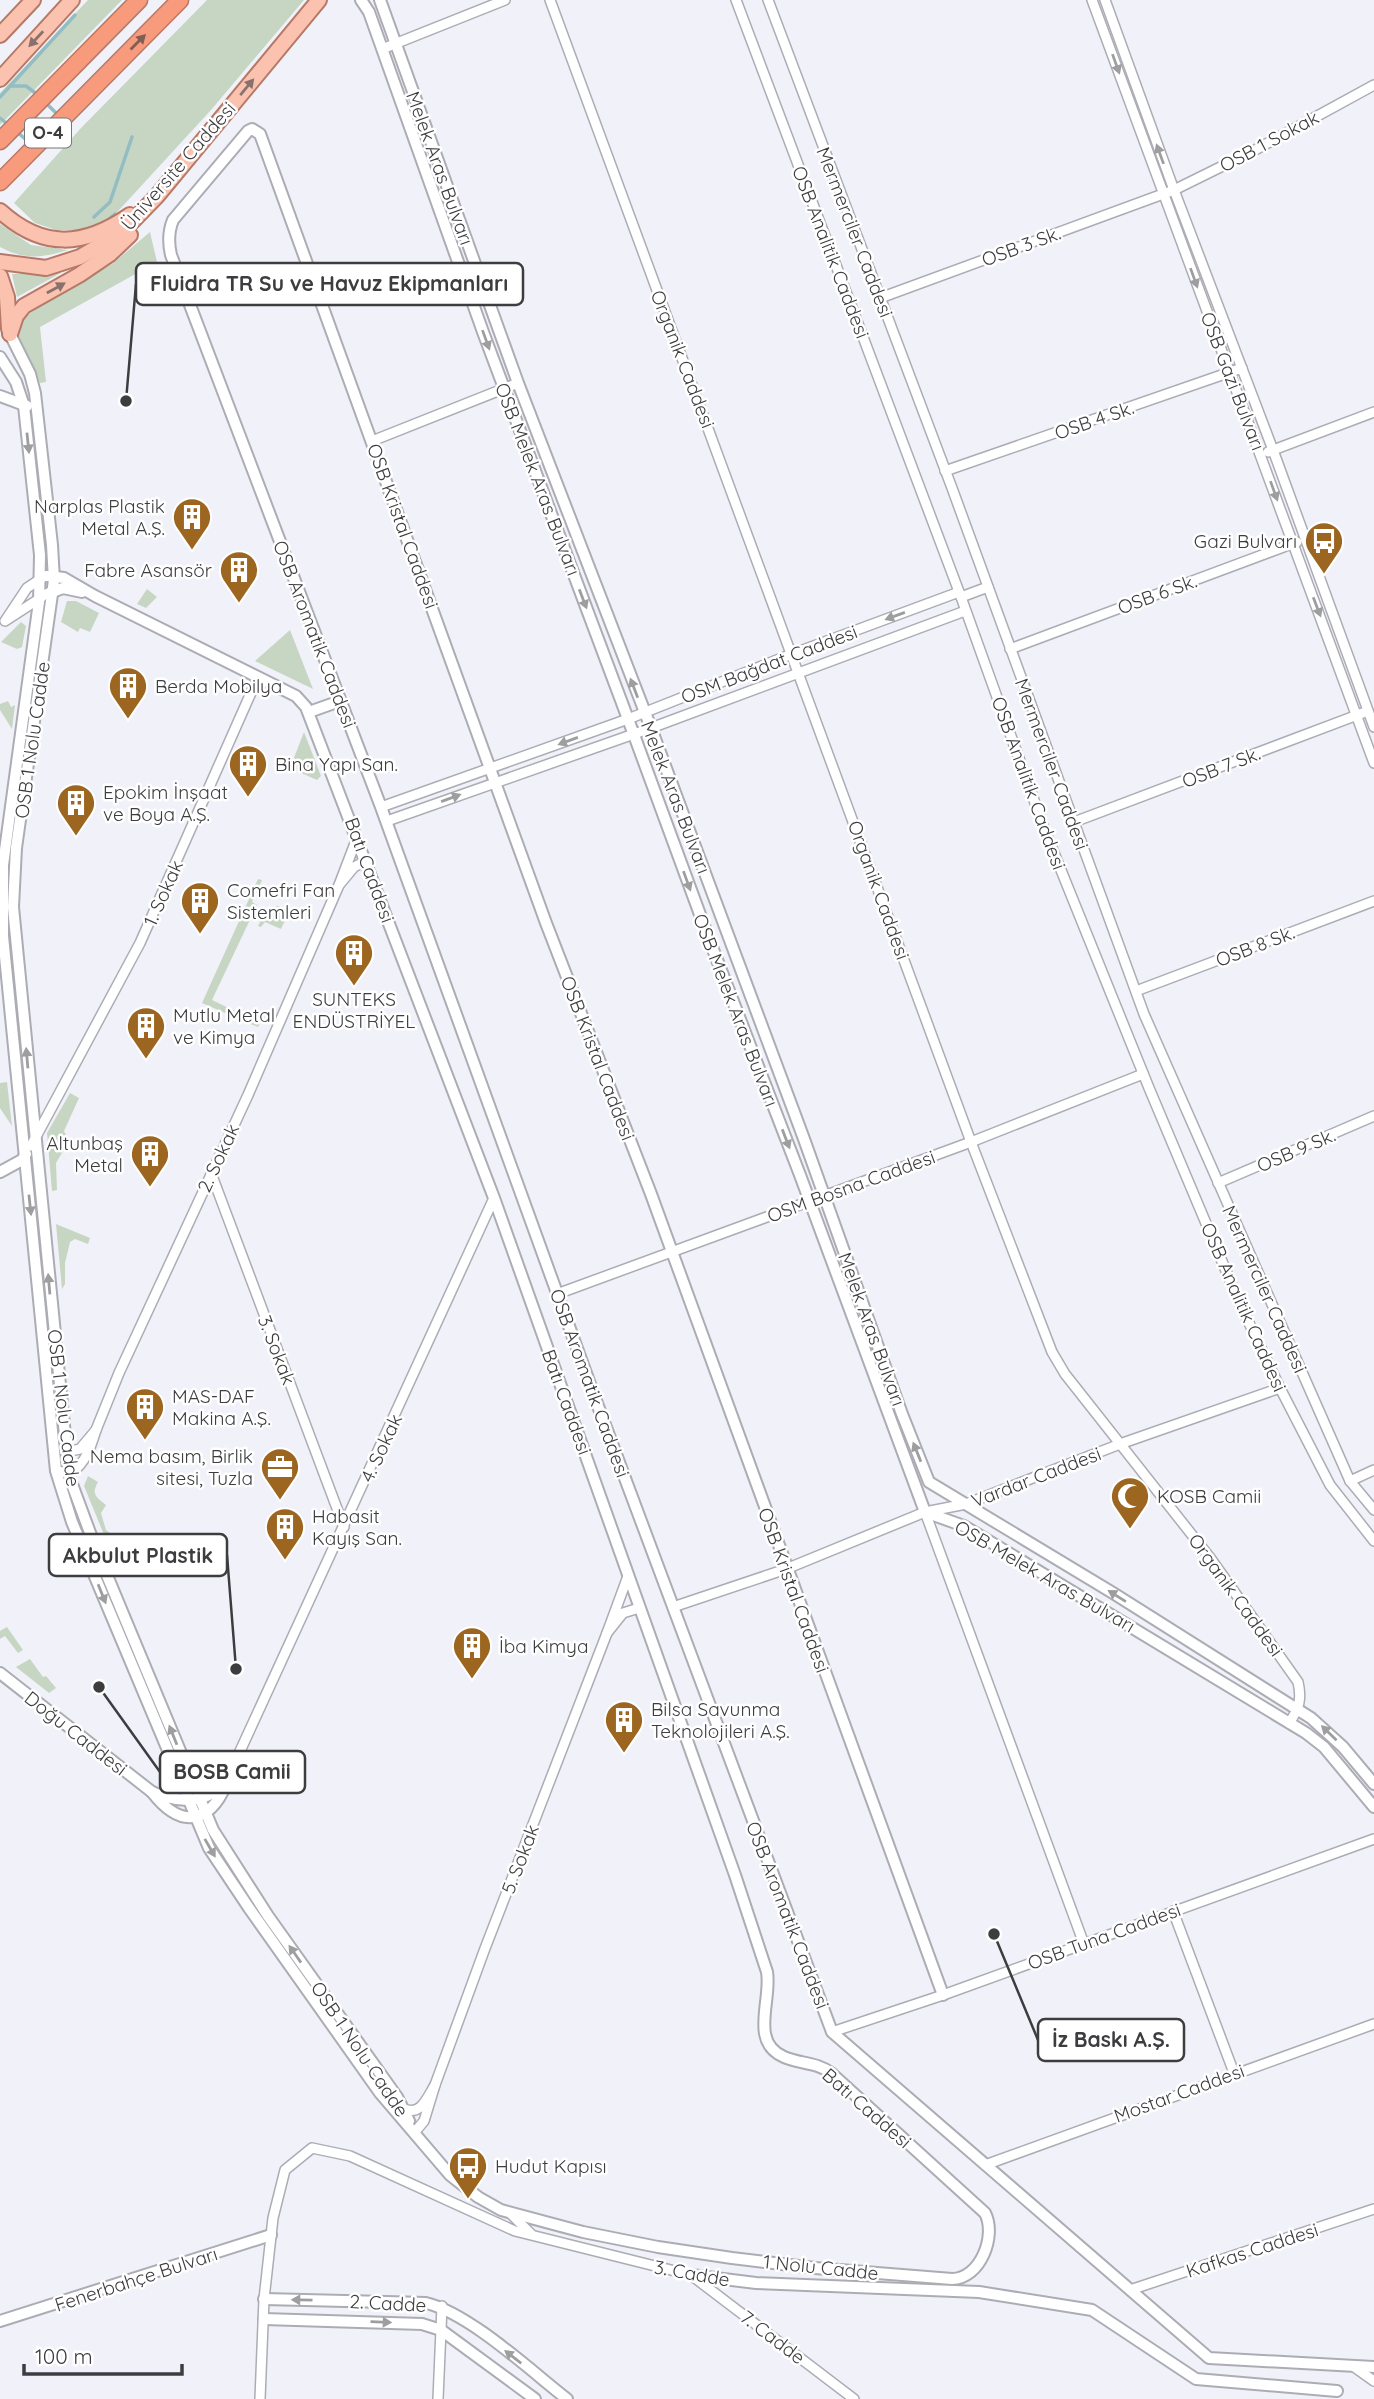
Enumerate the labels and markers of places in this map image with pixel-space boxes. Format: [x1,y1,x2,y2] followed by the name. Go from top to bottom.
[136,263,523,305] callout: Fluidra TR Su ve Havuz Ekipmanları
[34,494,165,540] place label: Narplas Plastik Metal A.Ş.
[171,496,213,551] building icon: Narplas Plastik Metal A.Ş.
[1303,520,1345,575] bus stop icon: Gazi Bulvarı
[1194,529,1297,553] place label: Gazi Bulvarı
[218,549,260,604] building icon: Fabre Asansör
[84,558,213,582] place label: Fabre Asansör
[107,665,149,720] building icon: Berda Mobilya
[155,674,282,698] place label: Berda Mobilya
[227,743,269,798] building icon: Bina Yapı San.
[275,752,398,776] place label: Bina Yapı San.
[103,780,228,826] place label: Epokim İnşaat ve Boya A.Ş.
[55,782,97,837] building icon: Epokim İnşaat ve Boya A.Ş.
[227,878,335,924] place label: Comefri Fan Sistemleri
[179,880,221,935] building icon: Comefri Fan Sistemleri
[333,932,375,987] building icon: SUNTEKS ENDÜSTRİYEL
[293,987,415,1033] place label: SUNTEKS ENDÜSTRİYEL
[173,1003,275,1049] place label: Mutlu Metal ve Kimya
[125,1005,167,1060] building icon: Mutlu Metal ve Kimya
[46,1131,123,1177] place label: Altunbaş Metal
[129,1133,171,1188] building icon: Altunbaş Metal
[172,1384,271,1430] place label: MAS-DAF Makina A.Ş.
[124,1386,166,1441] building icon: MAS-DAF Makina A.Ş.
[90,1444,253,1490] place label: Nema basım, Birlik sitesi, Tuzla
[259,1446,301,1501] office icon: Nema basım, Birlik sitesi, Tuzla
[1109,1475,1151,1530] mosque icon: KOSB Camii
[1157,1484,1261,1508] place label: KOSB Camii
[312,1504,402,1550] place label: Habasit Kayış San.
[264,1506,306,1561] building icon: Habasit Kayış San.
[49,1534,227,1576] callout: Akbulut Plastik
[451,1625,493,1680] building icon: İba Kimya
[499,1634,588,1658] place label: İba Kimya
[651,1697,790,1743] place label: Bilsa Savunma Teknolojileri A.Ş.
[603,1699,645,1754] building icon: Bilsa Savunma Teknolojileri A.Ş.
[160,1751,305,1793] callout: BOSB Camii
[1038,2019,1184,2061] callout: İz Baskı A.Ş.
[447,2145,489,2200] bus stop icon: Hudut Kapısı
[495,2154,607,2178] place label: Hudut Kapısı

